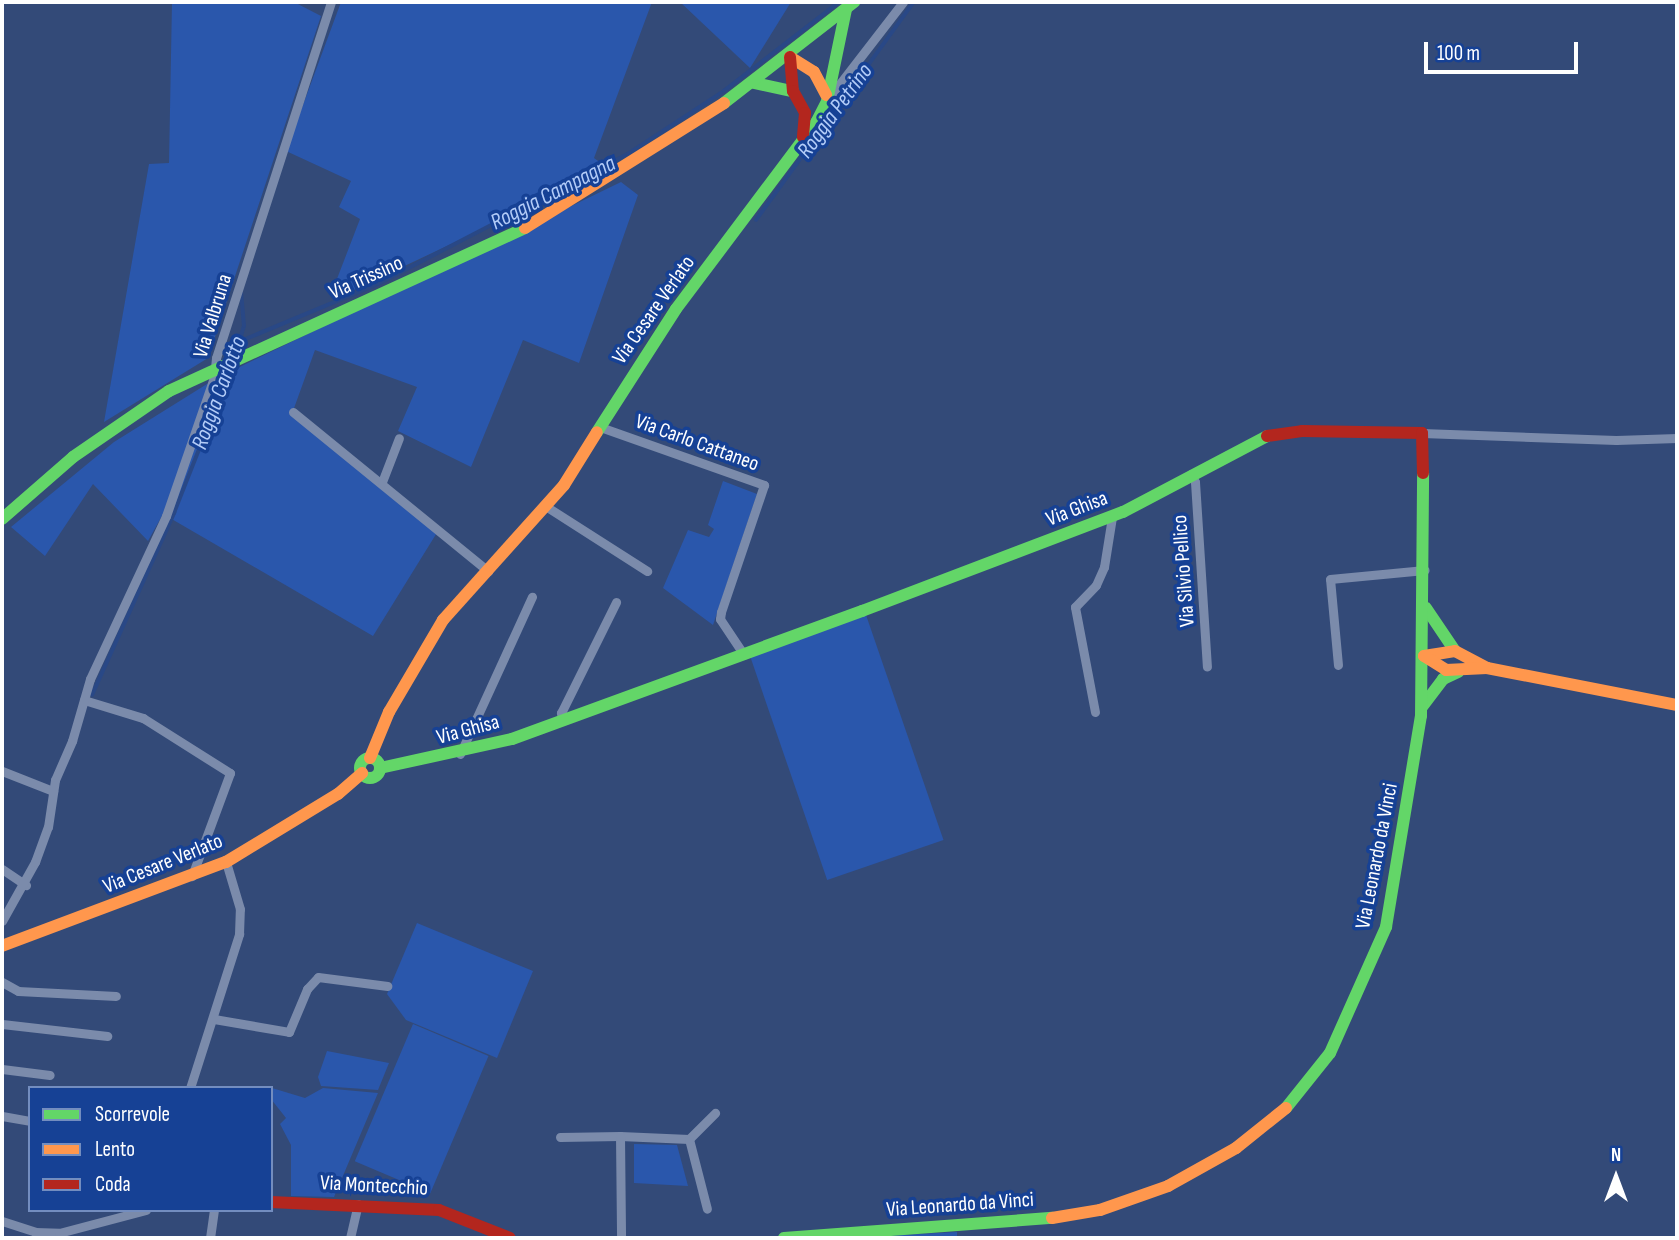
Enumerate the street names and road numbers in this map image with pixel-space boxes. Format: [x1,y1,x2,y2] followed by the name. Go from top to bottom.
[325,251,407,305] street label: Via Trissino
[607,251,701,369] street label: Via Cesare Verlato
[188,271,238,361] street label: Via Valbruna
[632,409,762,477] street label: Via Carlo Cattaneo
[1043,486,1111,532] street label: Via Ghisa
[1168,514,1200,628] street label: Via Silvio Pellico
[434,710,502,750] street label: Via Ghisa
[1351,781,1403,931] street label: Via Leonardo da Vinci
[100,829,226,899] street label: Via Cesare Verlato
[319,1171,429,1201] street label: Via Montecchio
[885,1187,1035,1223] street label: Via Leonardo da Vinci

